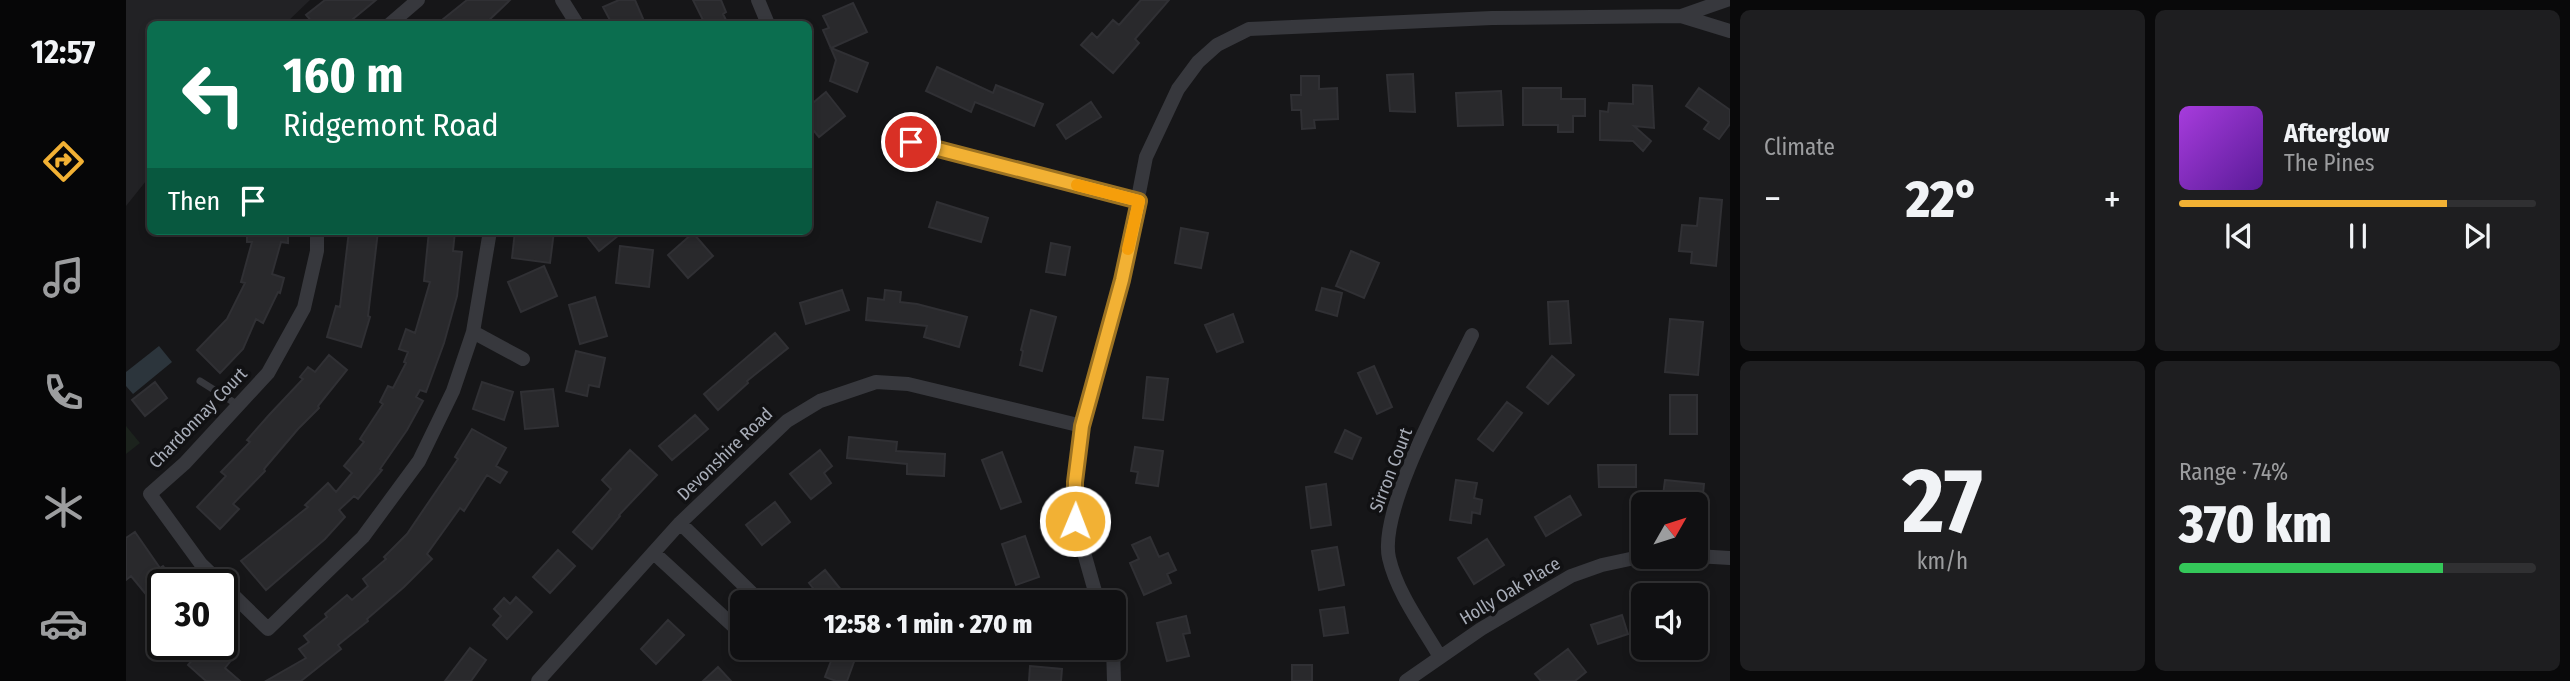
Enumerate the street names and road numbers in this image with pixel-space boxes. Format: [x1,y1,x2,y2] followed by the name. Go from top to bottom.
[144,363,252,473] street label: Chardonnay Court
[673,403,777,505] street label: Devonshire Road
[1365,425,1417,515] street label: Sirron Court
[1456,552,1564,630] street label: Holly Oak Place

